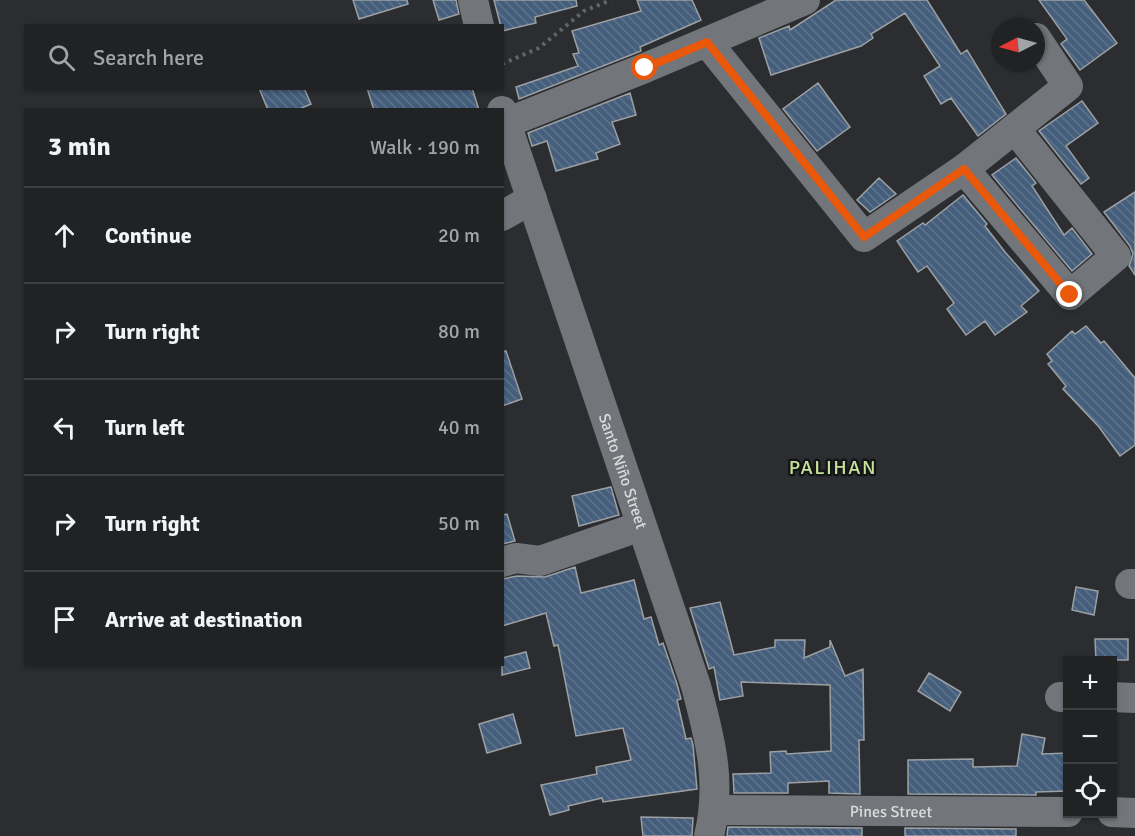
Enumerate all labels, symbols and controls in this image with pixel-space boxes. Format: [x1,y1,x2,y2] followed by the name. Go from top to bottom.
[991,18,1045,72] north arrow
[24,24,504,90] search box
[45,41,78,74] icon: search
[93,44,204,71] text: Search here
[631,54,657,80] route start
[48,131,111,163] text: 3 min
[370,135,480,160] text: Walk · 190 m
[48,219,81,252] icon: ahead
[105,222,192,249] text: Continue
[438,223,480,248] text: 20 m
[1056,281,1082,307] route end
[48,315,81,348] icon: right
[105,318,200,345] text: Turn right
[438,319,480,344] text: 80 m
[48,411,81,444] icon: left
[594,411,651,532] street label: Santo Niño Street
[105,414,185,441] text: Turn left
[438,415,480,440] text: 40 m
[789,455,877,480] district label: PALIHAN
[48,507,81,540] icon: right
[105,510,200,537] text: Turn right
[438,511,480,536] text: 50 m
[48,603,81,636] icon: arrive
[105,606,302,633] text: Arrive at destination
[1063,656,1117,818] map controls
[1063,656,1117,710] button: +
[1063,710,1117,764] button: −
[1063,764,1117,818] button: locate
[850,802,933,822] street label: Pines Street

